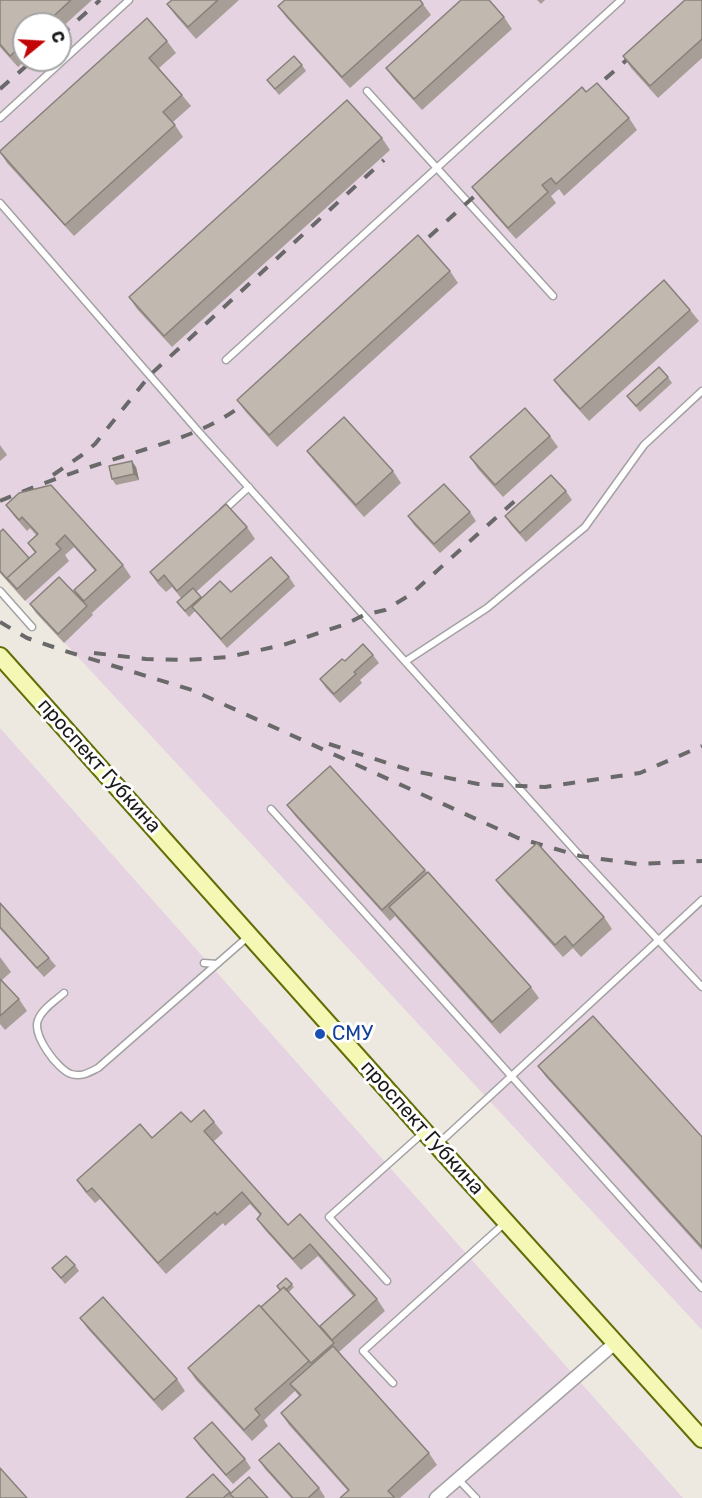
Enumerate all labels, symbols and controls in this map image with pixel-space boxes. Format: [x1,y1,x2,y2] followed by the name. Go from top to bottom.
[12,12,72,72] north arrow
[47,29,68,45] text: С
[32,694,166,838] street label: проспект Губкина
[332,1022,373,1046] place label: СМУ
[313,1027,327,1041] marker: СМУ
[355,1056,489,1200] street label: проспект Губкина

